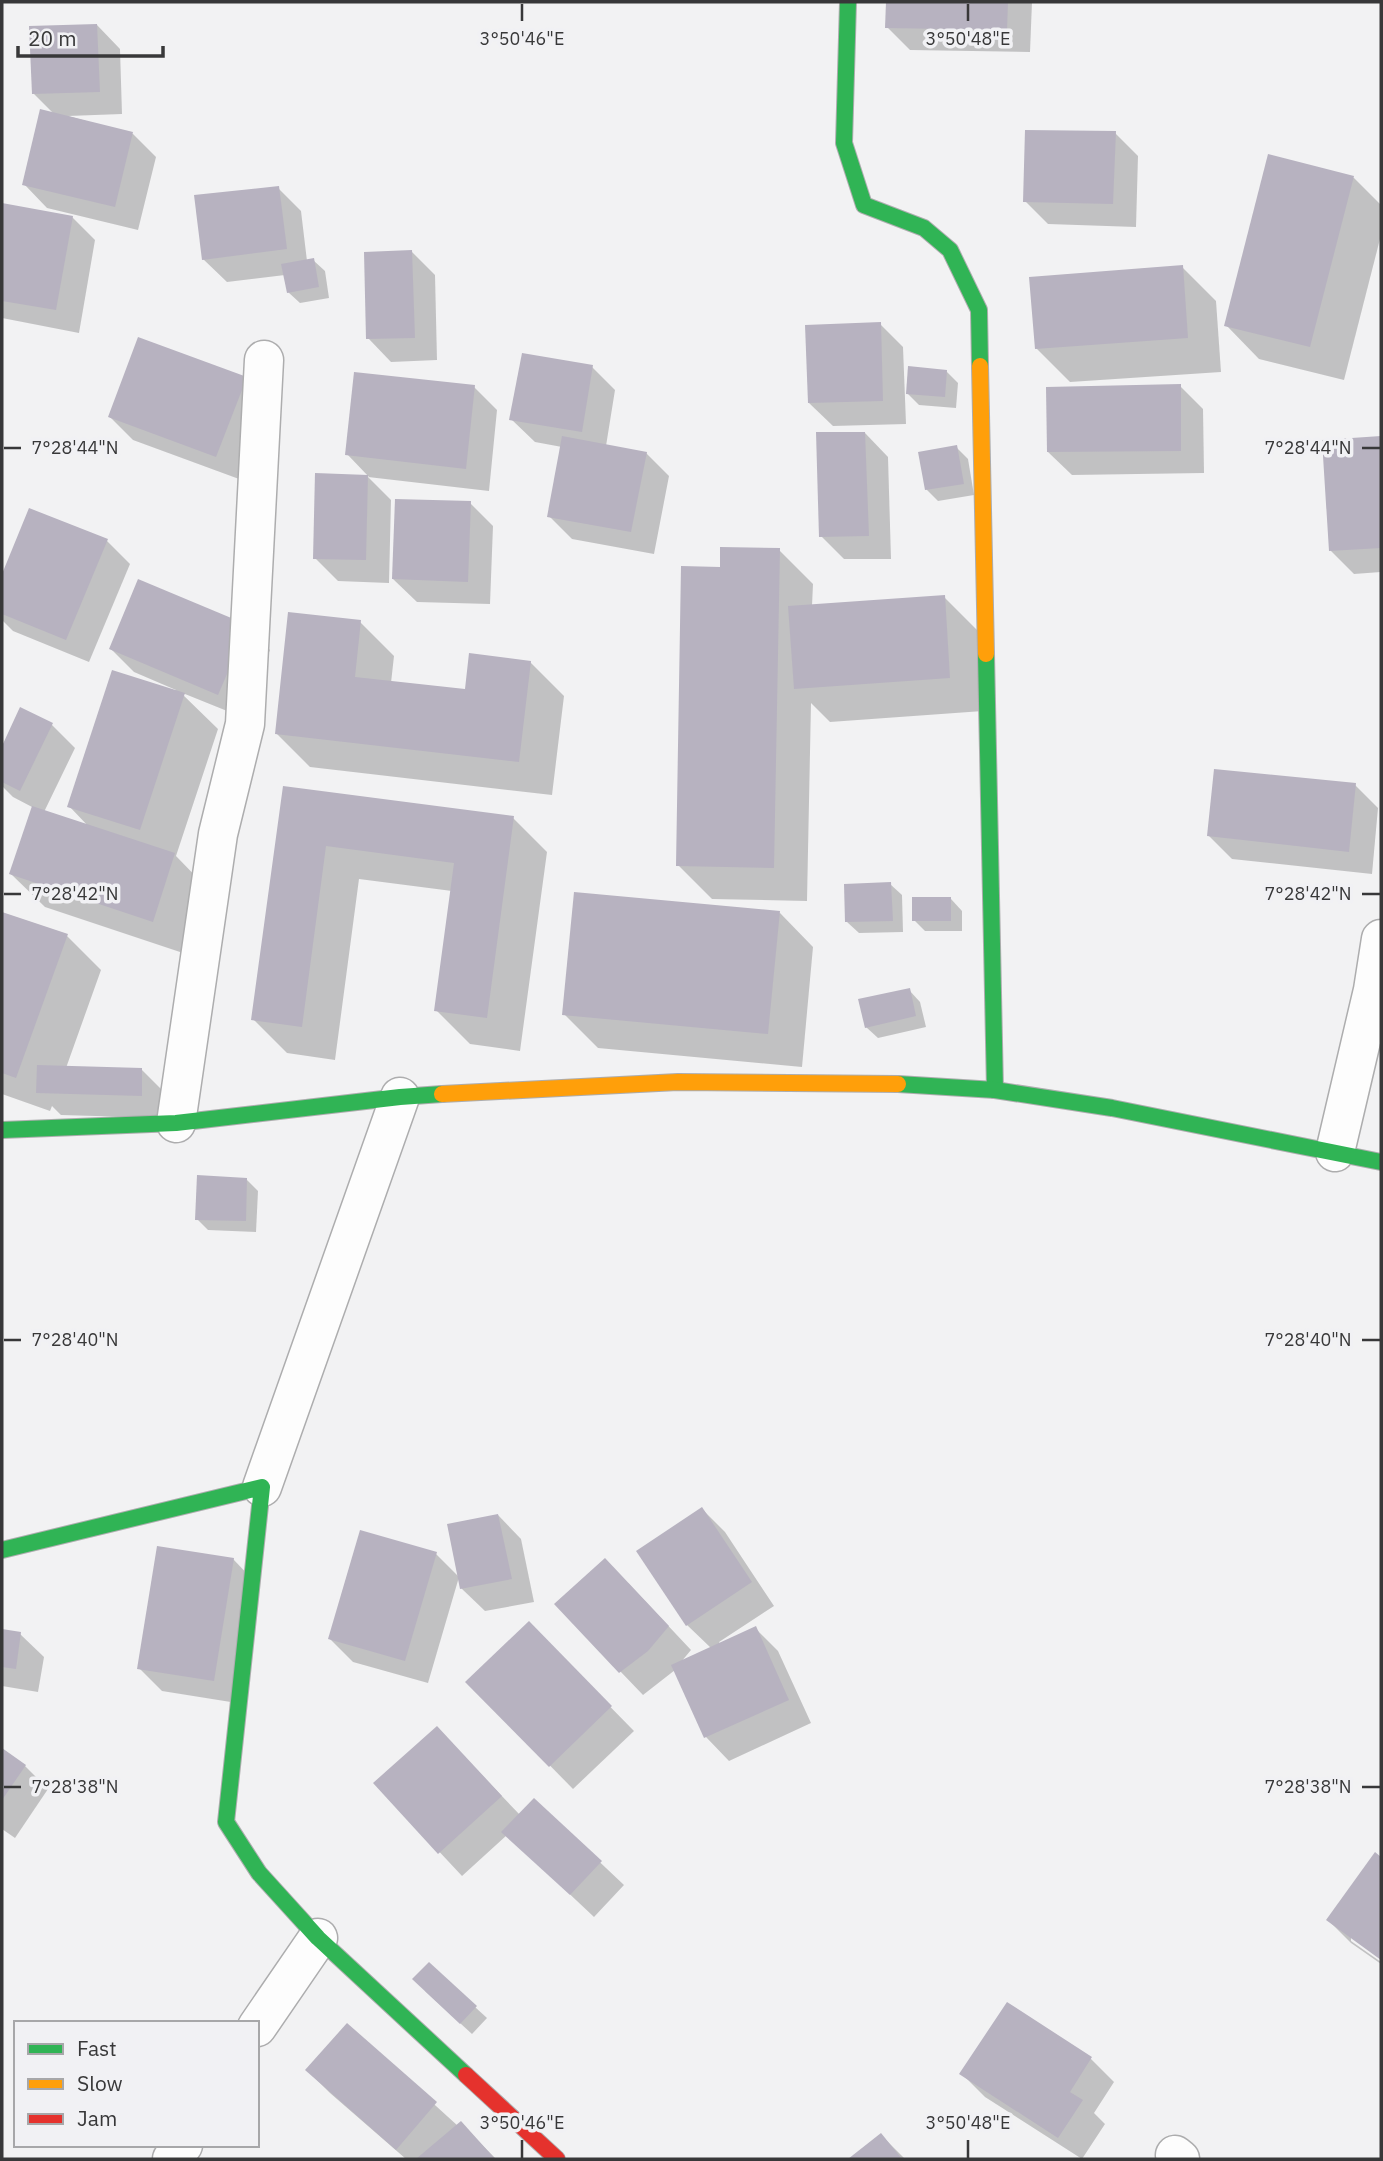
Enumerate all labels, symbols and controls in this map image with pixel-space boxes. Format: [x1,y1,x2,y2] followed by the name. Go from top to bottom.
[18,14,163,58] scale bar
[28,24,77,52] text: 20 m
[480,27,564,50] text: 3°50'46"E
[926,27,1010,50] text: 3°50'48"E
[31,436,119,459] text: 7°28'44"N
[1264,436,1352,459] text: 7°28'44"N
[31,882,119,905] text: 7°28'42"N
[1264,882,1352,905] text: 7°28'42"N
[31,1328,119,1351] text: 7°28'40"N
[1264,1328,1352,1351] text: 7°28'40"N
[31,1775,119,1798] text: 7°28'38"N
[1264,1775,1352,1798] text: 7°28'38"N
[14,2021,259,2147] legend
[77,2034,117,2062] text: Fast
[77,2069,123,2097] text: Slow
[77,2104,117,2132] text: Jam
[480,2111,564,2134] text: 3°50'46"E
[926,2111,1010,2134] text: 3°50'48"E

